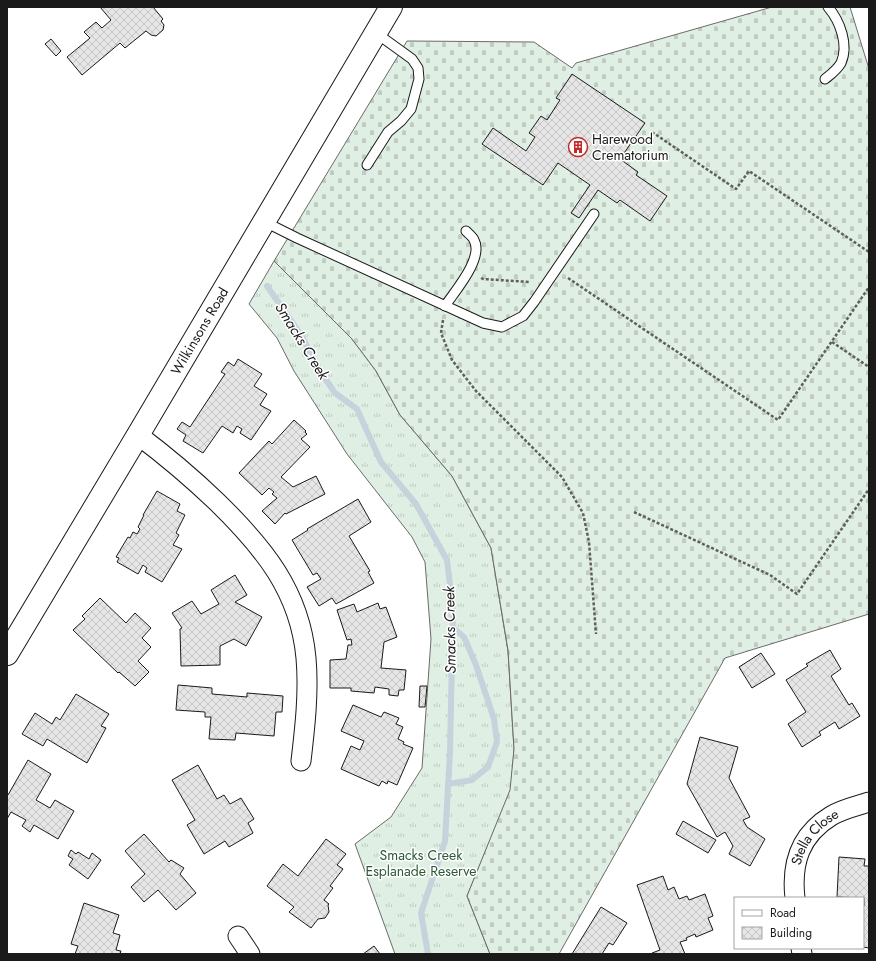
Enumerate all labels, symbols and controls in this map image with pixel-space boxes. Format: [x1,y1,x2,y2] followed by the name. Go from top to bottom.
[592,129,669,165] place label: Harewood Crematorium
[567,136,589,158] building icon: Harewood Crematorium
[166,283,233,379] street label: Wilkinsons Road
[269,298,335,384] water label: Smacks Creek
[438,585,462,674] water label: Smacks Creek
[786,804,842,867] street label: Stella Close
[365,845,477,881] park label: Smacks Creek Esplanade Reserve
[734,897,864,949] legend
[770,904,796,922] text: Road
[770,924,812,942] text: Building

